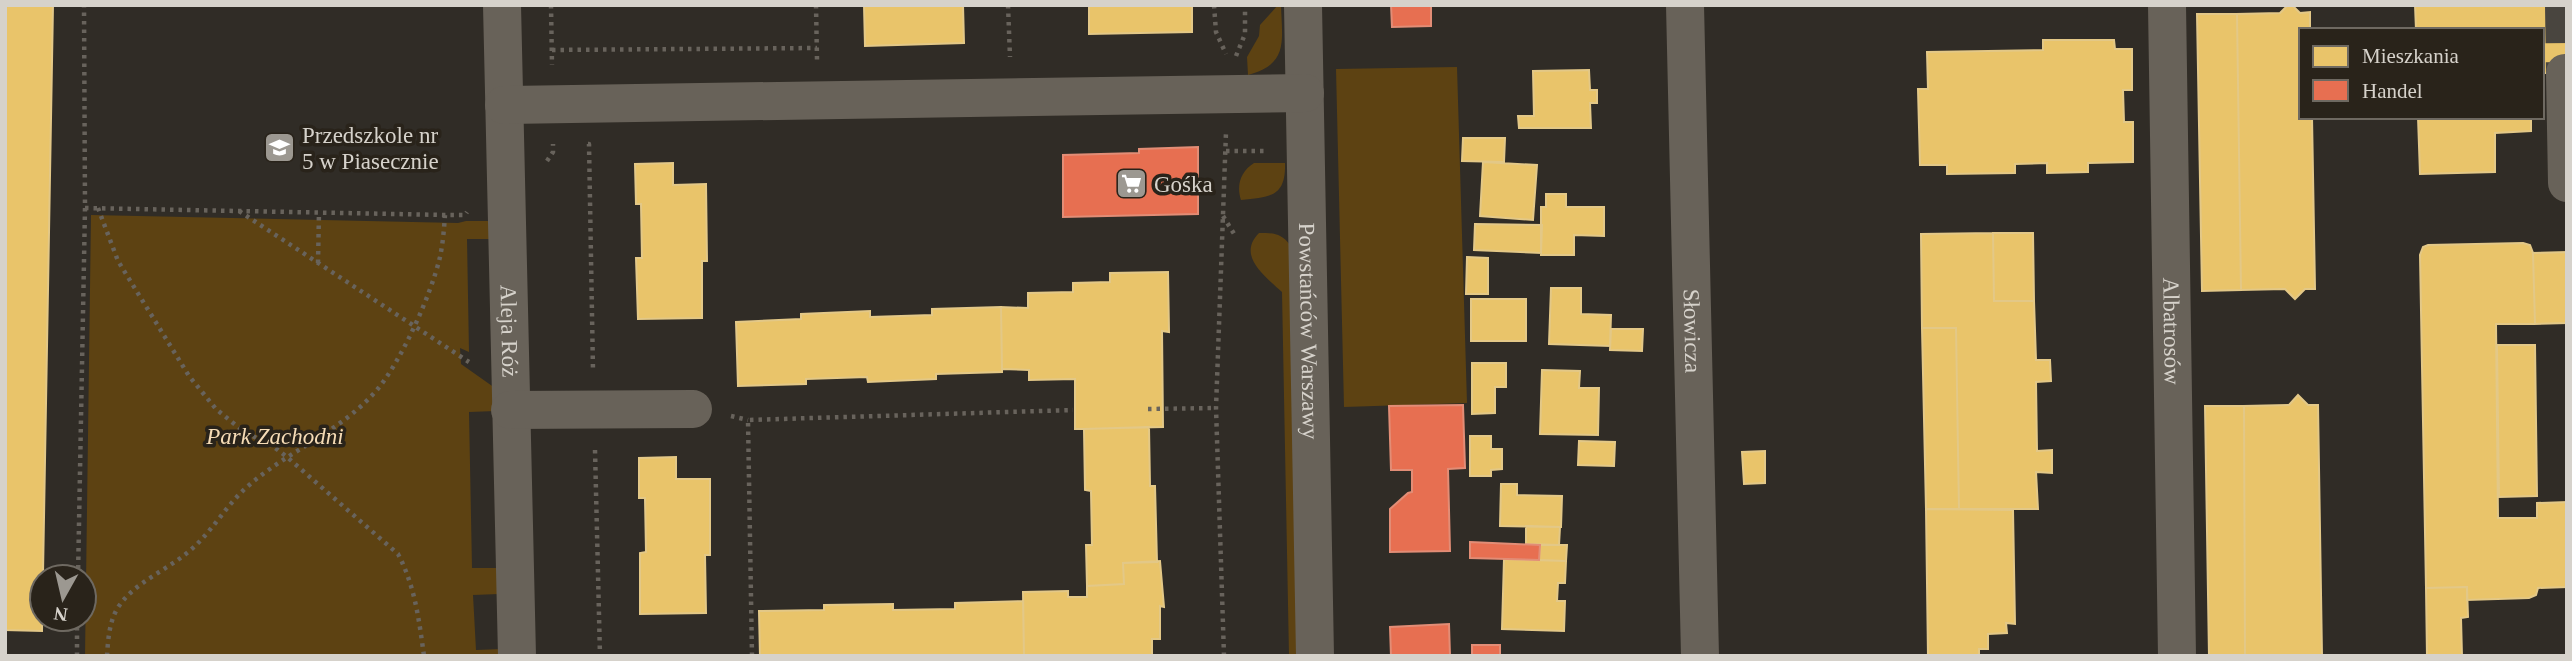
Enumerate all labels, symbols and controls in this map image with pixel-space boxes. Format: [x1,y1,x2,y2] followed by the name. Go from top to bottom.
[2299,28,2544,119] legend
[2362,44,2459,68] text: Mieszkania
[2362,79,2423,103] text: Handel
[302,123,439,174] place label: Przedszkole nr 5 w Piasecznie
[262,131,296,165] school or university icon: Przedszkole nr 5 w Piasecznie
[1114,167,1148,201] supermarket icon: Gośka
[1154,172,1213,197] place label: Gośka
[1294,222,1323,440] street label: Powstańców Warszawy
[2158,277,2185,385] street label: Albatrosów
[495,284,523,378] street label: Aleja Róż
[1679,288,1705,373] street label: Słowicza
[205,424,344,449] park label: Park Zachodni
[28,563,98,633] north arrow
[52,603,69,626] text: N

